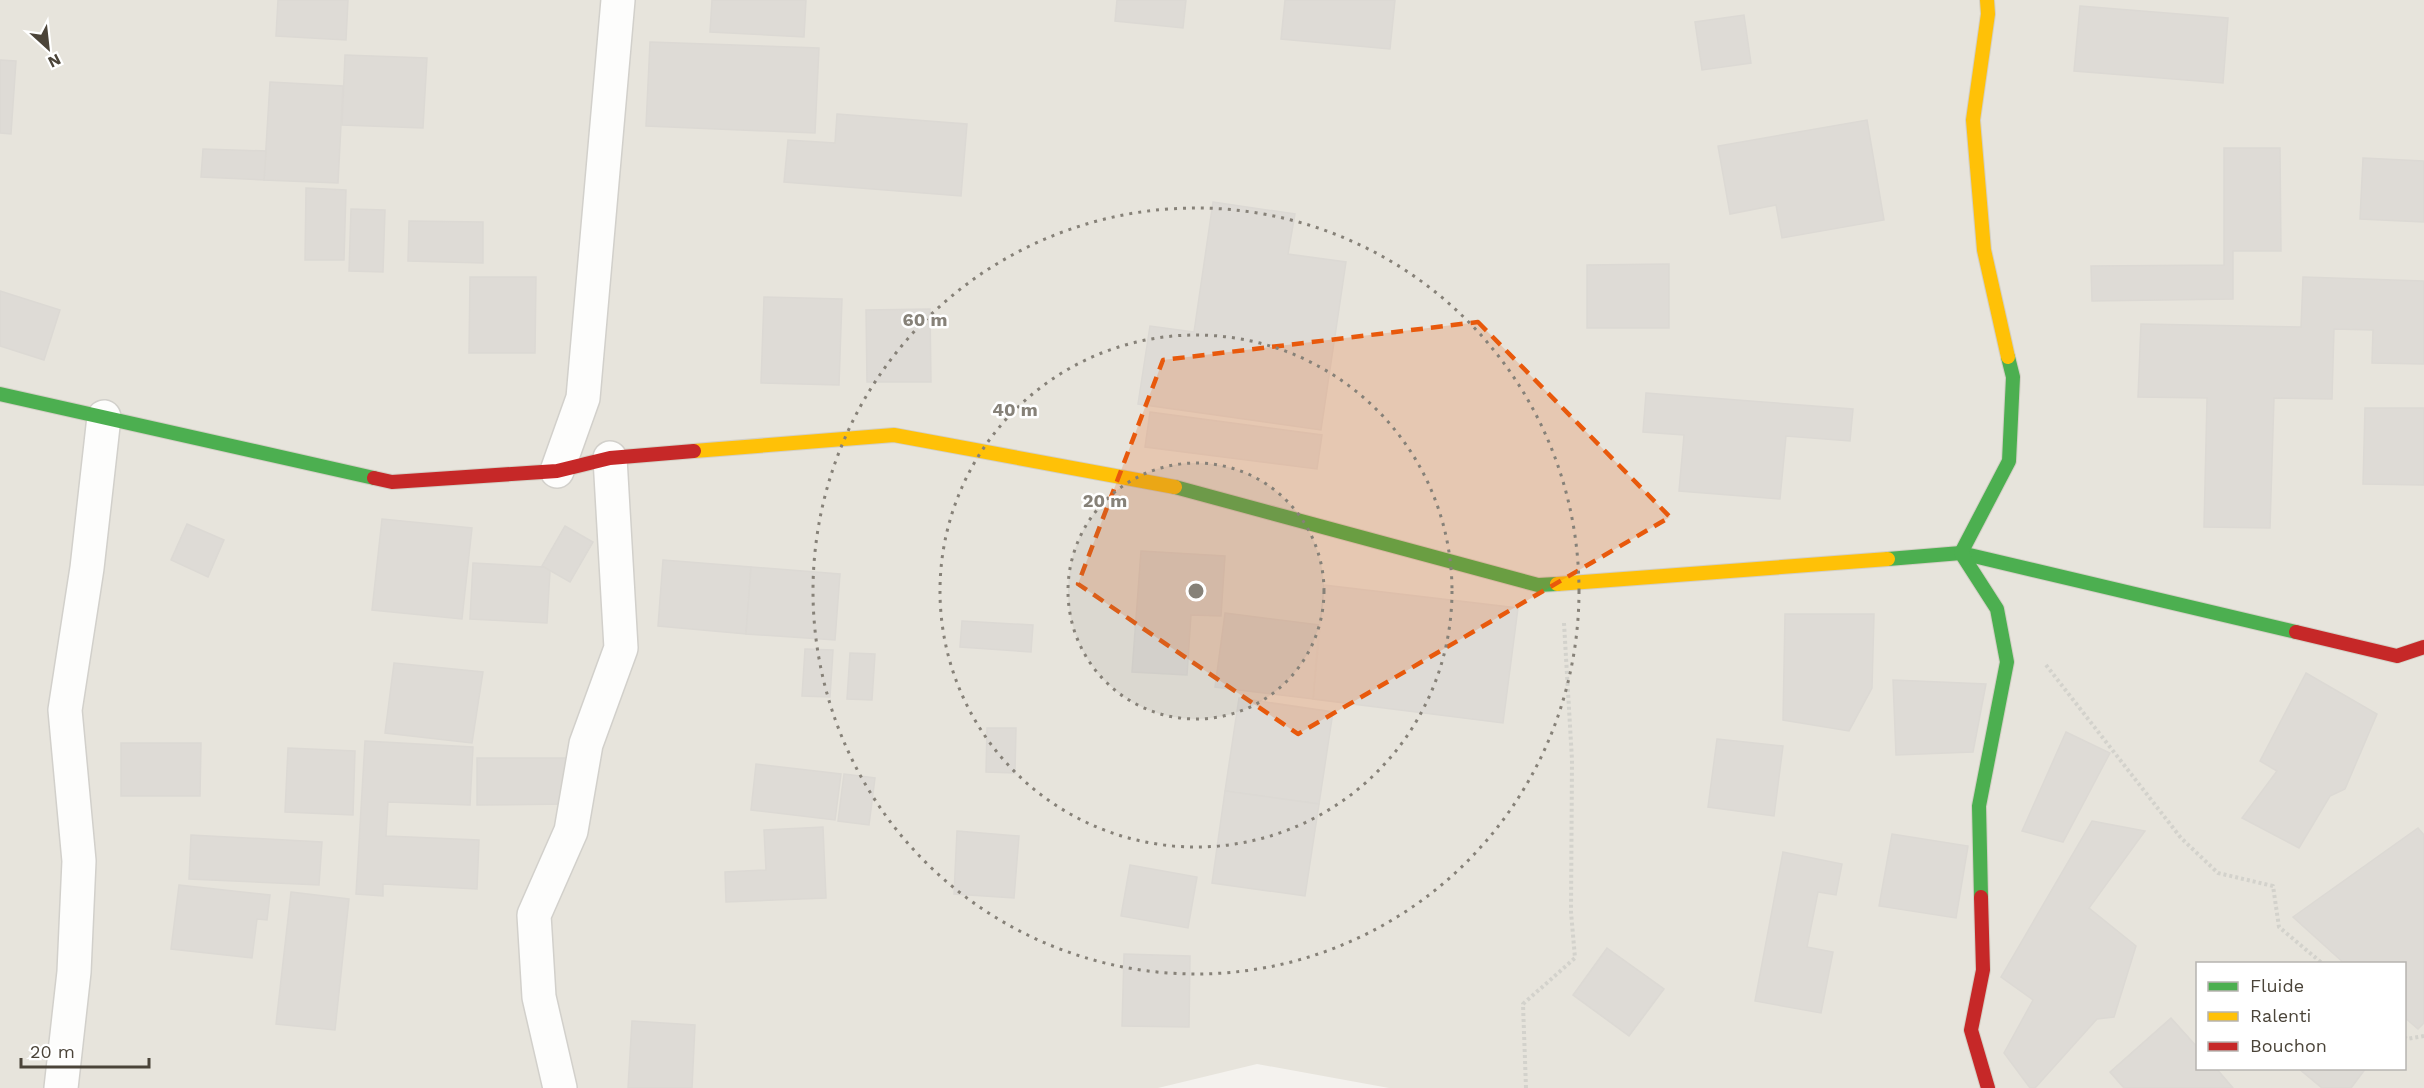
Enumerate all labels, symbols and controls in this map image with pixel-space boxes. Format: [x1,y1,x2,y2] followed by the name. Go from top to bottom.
[18,18,78,78] north arrow
[45,50,64,72] text: N
[903,309,947,330] text: 60 m
[992,399,1038,420] text: 40 m
[1083,490,1127,511] text: 20 m
[1186,581,1206,601] centre of rings
[2196,962,2406,1070] legend
[2250,975,2304,996] text: Fluide
[2250,1005,2311,1026] text: Ralenti
[21,1031,148,1069] scale bar
[2250,1035,2327,1056] text: Bouchon
[30,1041,75,1062] text: 20 m

